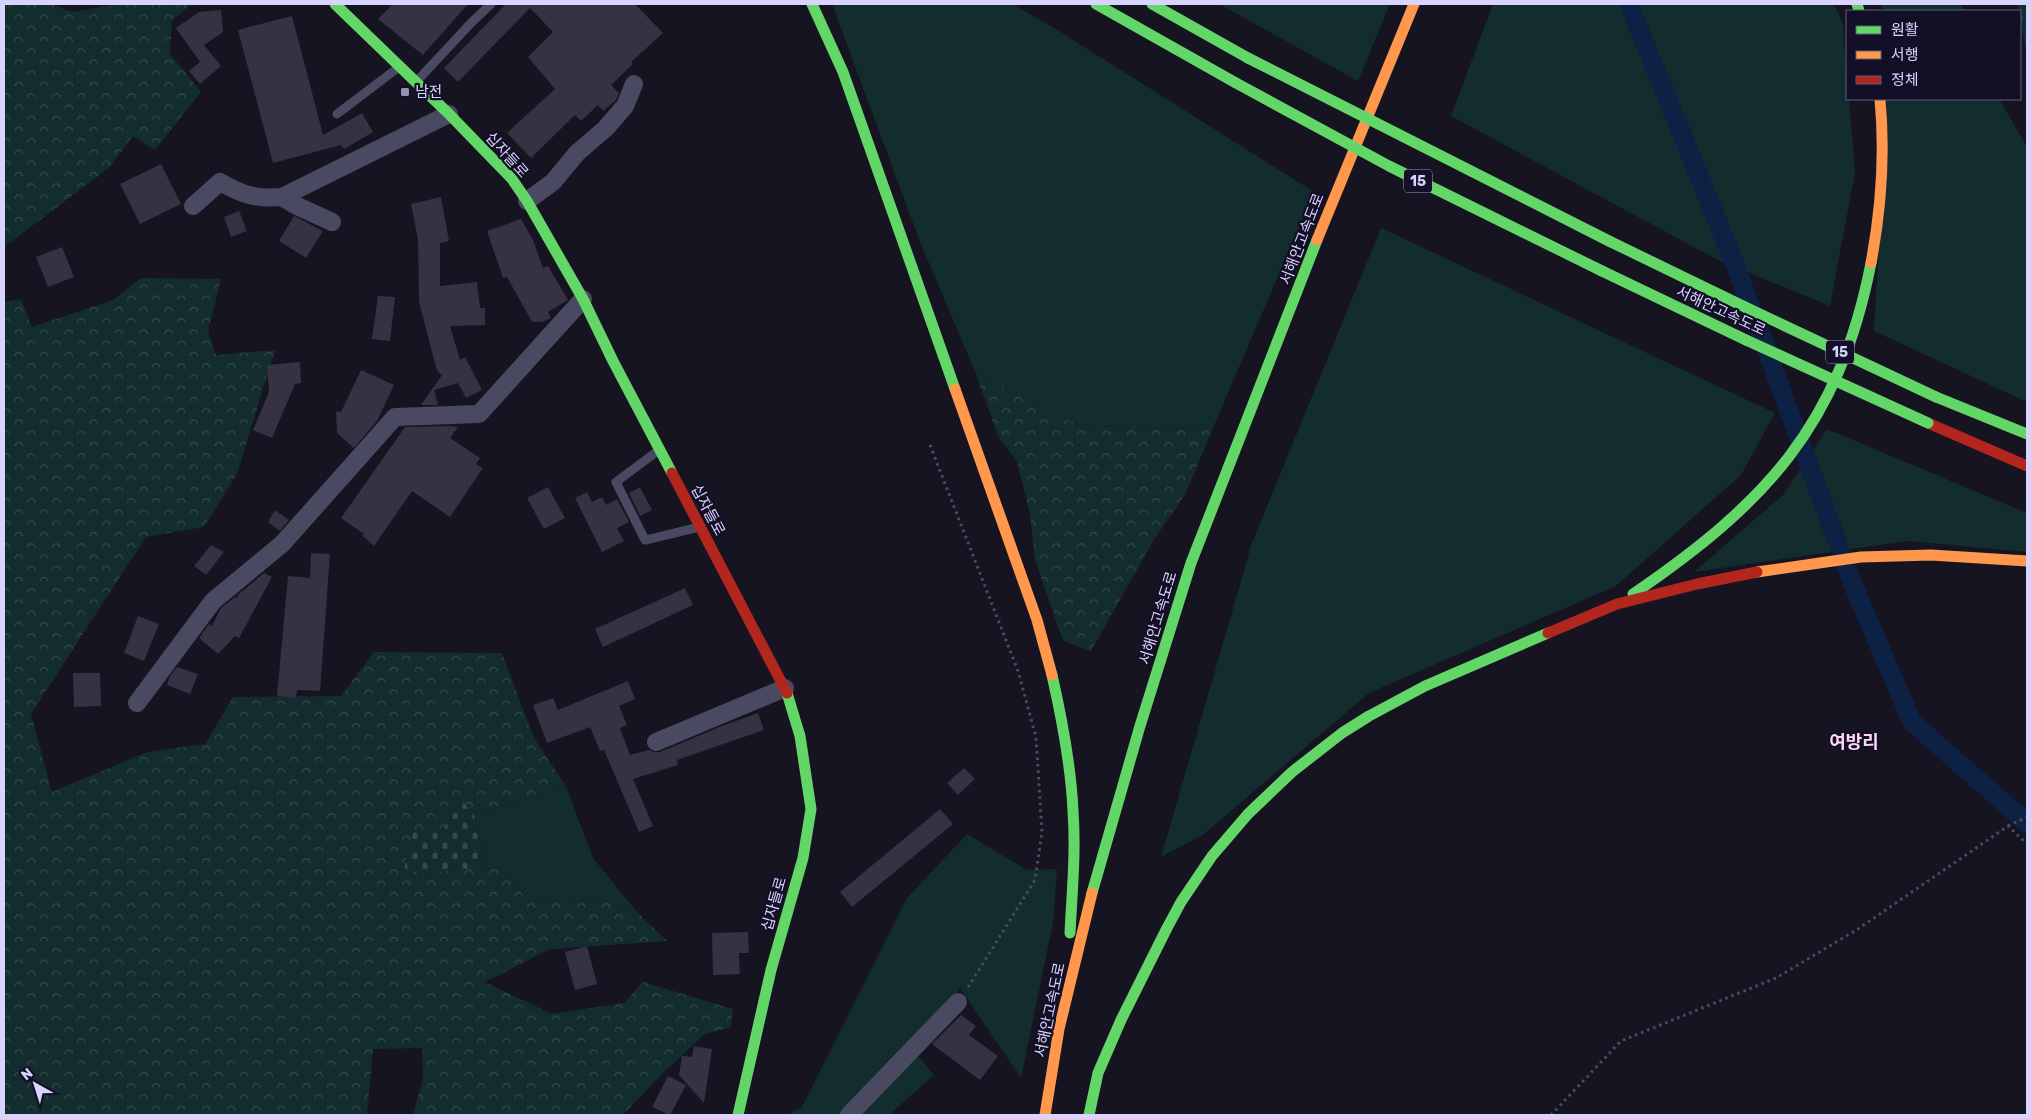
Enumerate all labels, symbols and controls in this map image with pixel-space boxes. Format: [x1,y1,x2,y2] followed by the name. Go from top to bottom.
[1846,10,2021,100] legend
[1891,21,1919,39] text: 원활
[1891,46,1919,64] text: 서행
[1891,71,1919,89] text: 정체
[415,83,443,101] place label: 남전
[399,86,411,98] marker: 남전
[482,128,532,182] street label: 십자들로
[1404,170,1432,192] road number: 15
[1276,191,1328,287] street label: 서해안고속도로
[1673,282,1769,340] street label: 서해안고속도로
[1826,341,1854,364] road number: 15
[687,481,729,539] street label: 십자들로
[1135,569,1181,667] street label: 서해안고속도로
[1829,731,1879,753] district label: 여방리
[758,875,790,933] street label: 십자들로
[1031,961,1069,1059] street label: 서해안고속도로
[10,1059,60,1109] north arrow
[18,1065,36,1084] text: N

